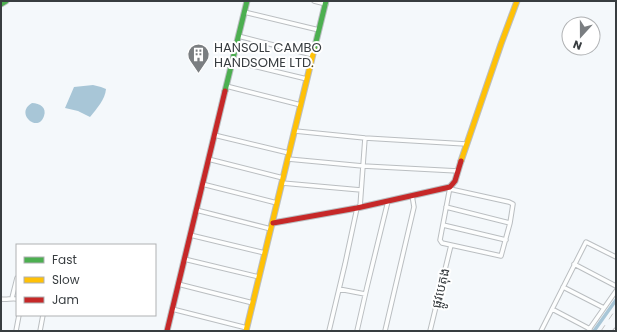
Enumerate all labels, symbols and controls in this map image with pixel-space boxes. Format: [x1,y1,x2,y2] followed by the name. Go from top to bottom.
[561,16,601,56] north arrow
[571,36,584,54] text: N
[214,38,322,72] place label: HANSOLL CAMBO HANDSOME LTD.
[186,41,212,74] building icon: HANSOLL CAMBO HANDSOME LTD.
[16,244,156,316] legend
[52,251,77,268] text: Fast
[427,266,456,311] street label: ផ្លូវបេតុង
[52,271,80,288] text: Slow
[52,291,79,308] text: Jam

